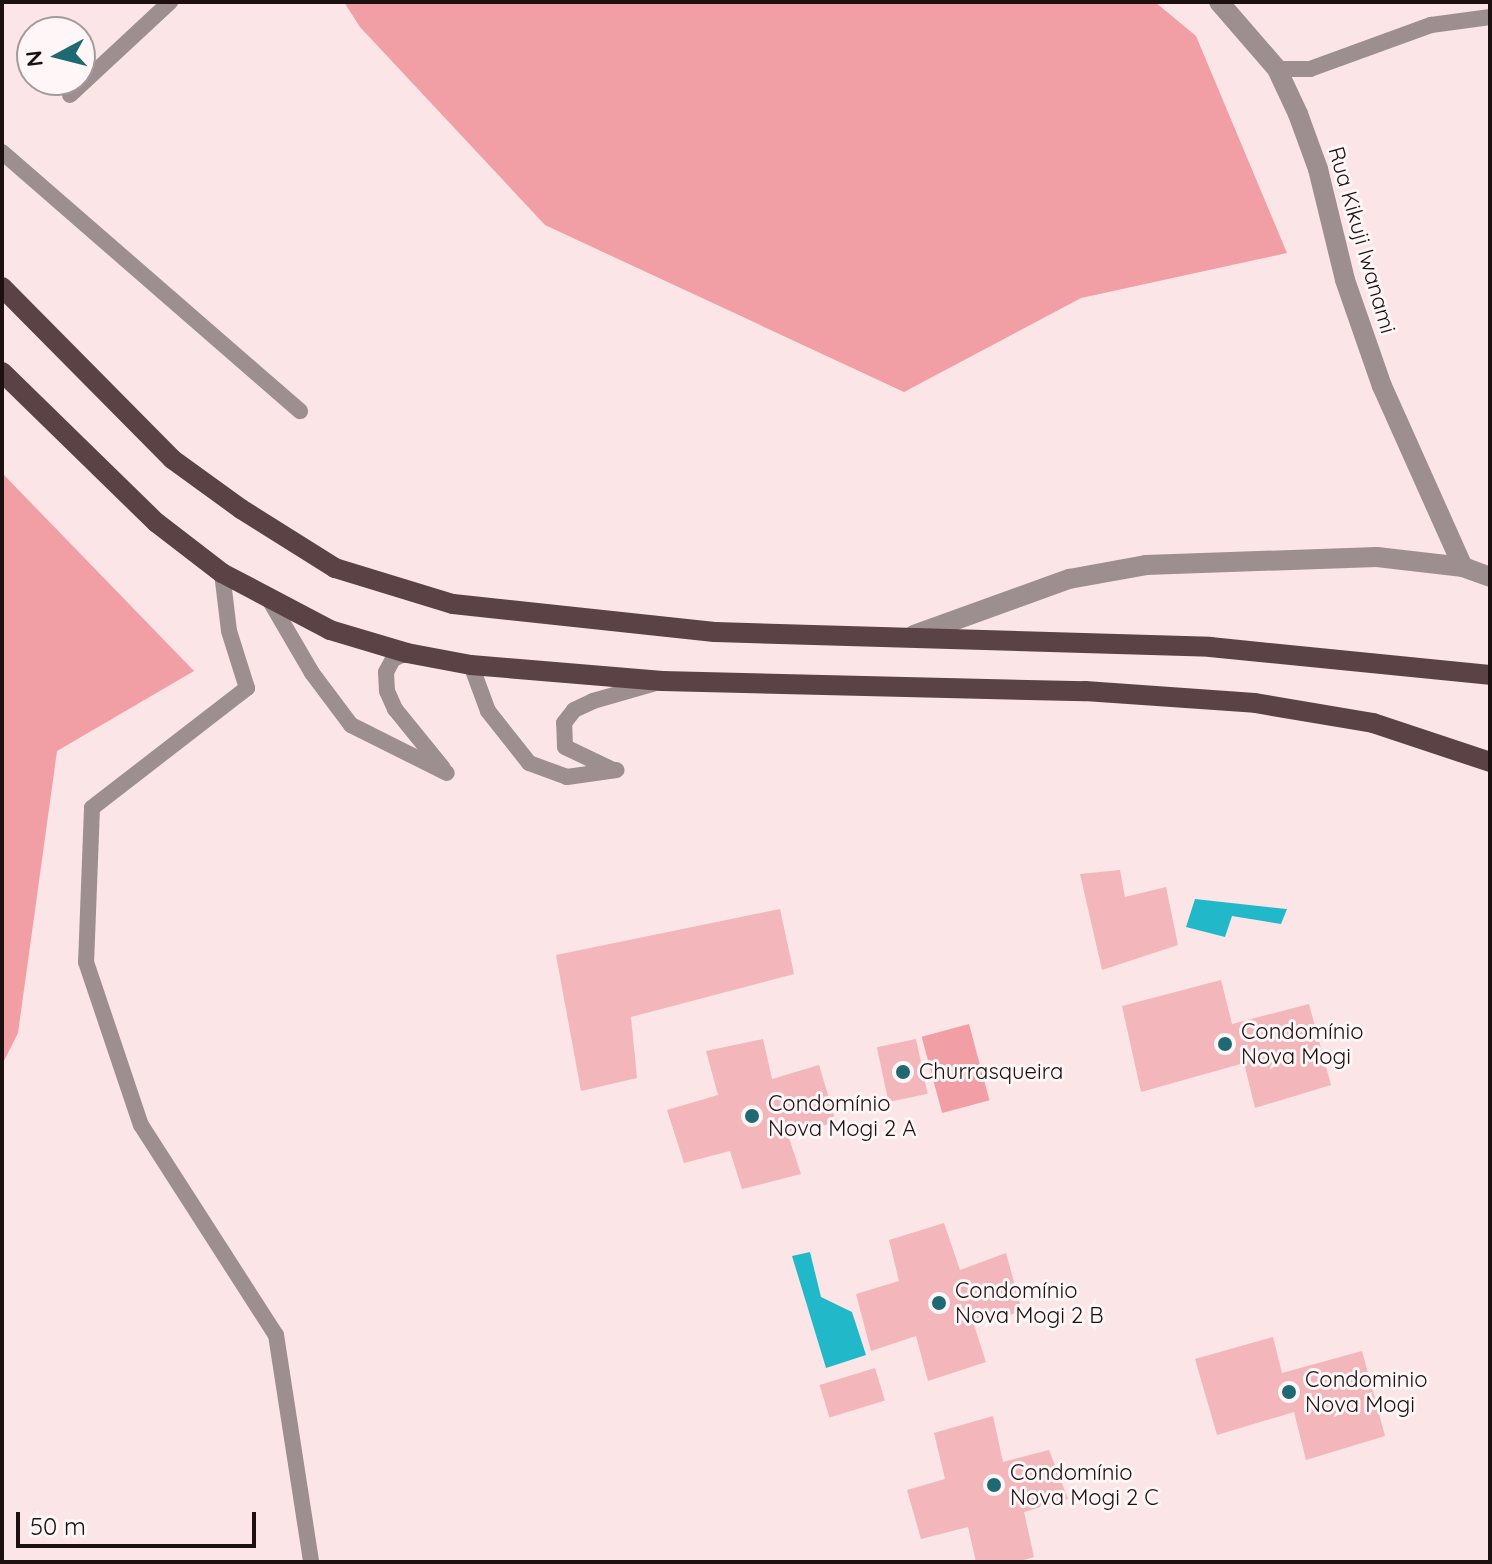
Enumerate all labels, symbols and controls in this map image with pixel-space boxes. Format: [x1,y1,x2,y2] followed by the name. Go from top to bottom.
[16,16,96,96] north arrow
[19,49,49,68] text: N
[1323,144,1401,336] street label: Rua Kikuji Iwanami
[1241,1018,1363,1070] place label: Condomínio Nova Mogi
[1216,1035,1234,1053] marker: Condomínio Nova Mogi
[919,1059,1063,1085] place label: Churrasqueira
[894,1063,912,1081] marker: Churrasqueira
[768,1090,916,1142] place label: Condomínio Nova Mogi 2 A
[743,1107,761,1125] marker: Condomínio Nova Mogi 2 A
[955,1277,1104,1328] place label: Condomínio Nova Mogi 2 B
[930,1294,948,1312] marker: Condomínio Nova Mogi 2 B
[1305,1366,1427,1418] place label: Condominio Nova Mogi
[1280,1383,1298,1401] marker: Condominio Nova Mogi
[1010,1459,1159,1510] place label: Condomínio Nova Mogi 2 C
[985,1476,1003,1494] marker: Condomínio Nova Mogi 2 C
[20,1496,260,1546] scale bar
[30,1511,86,1541] text: 50 m

